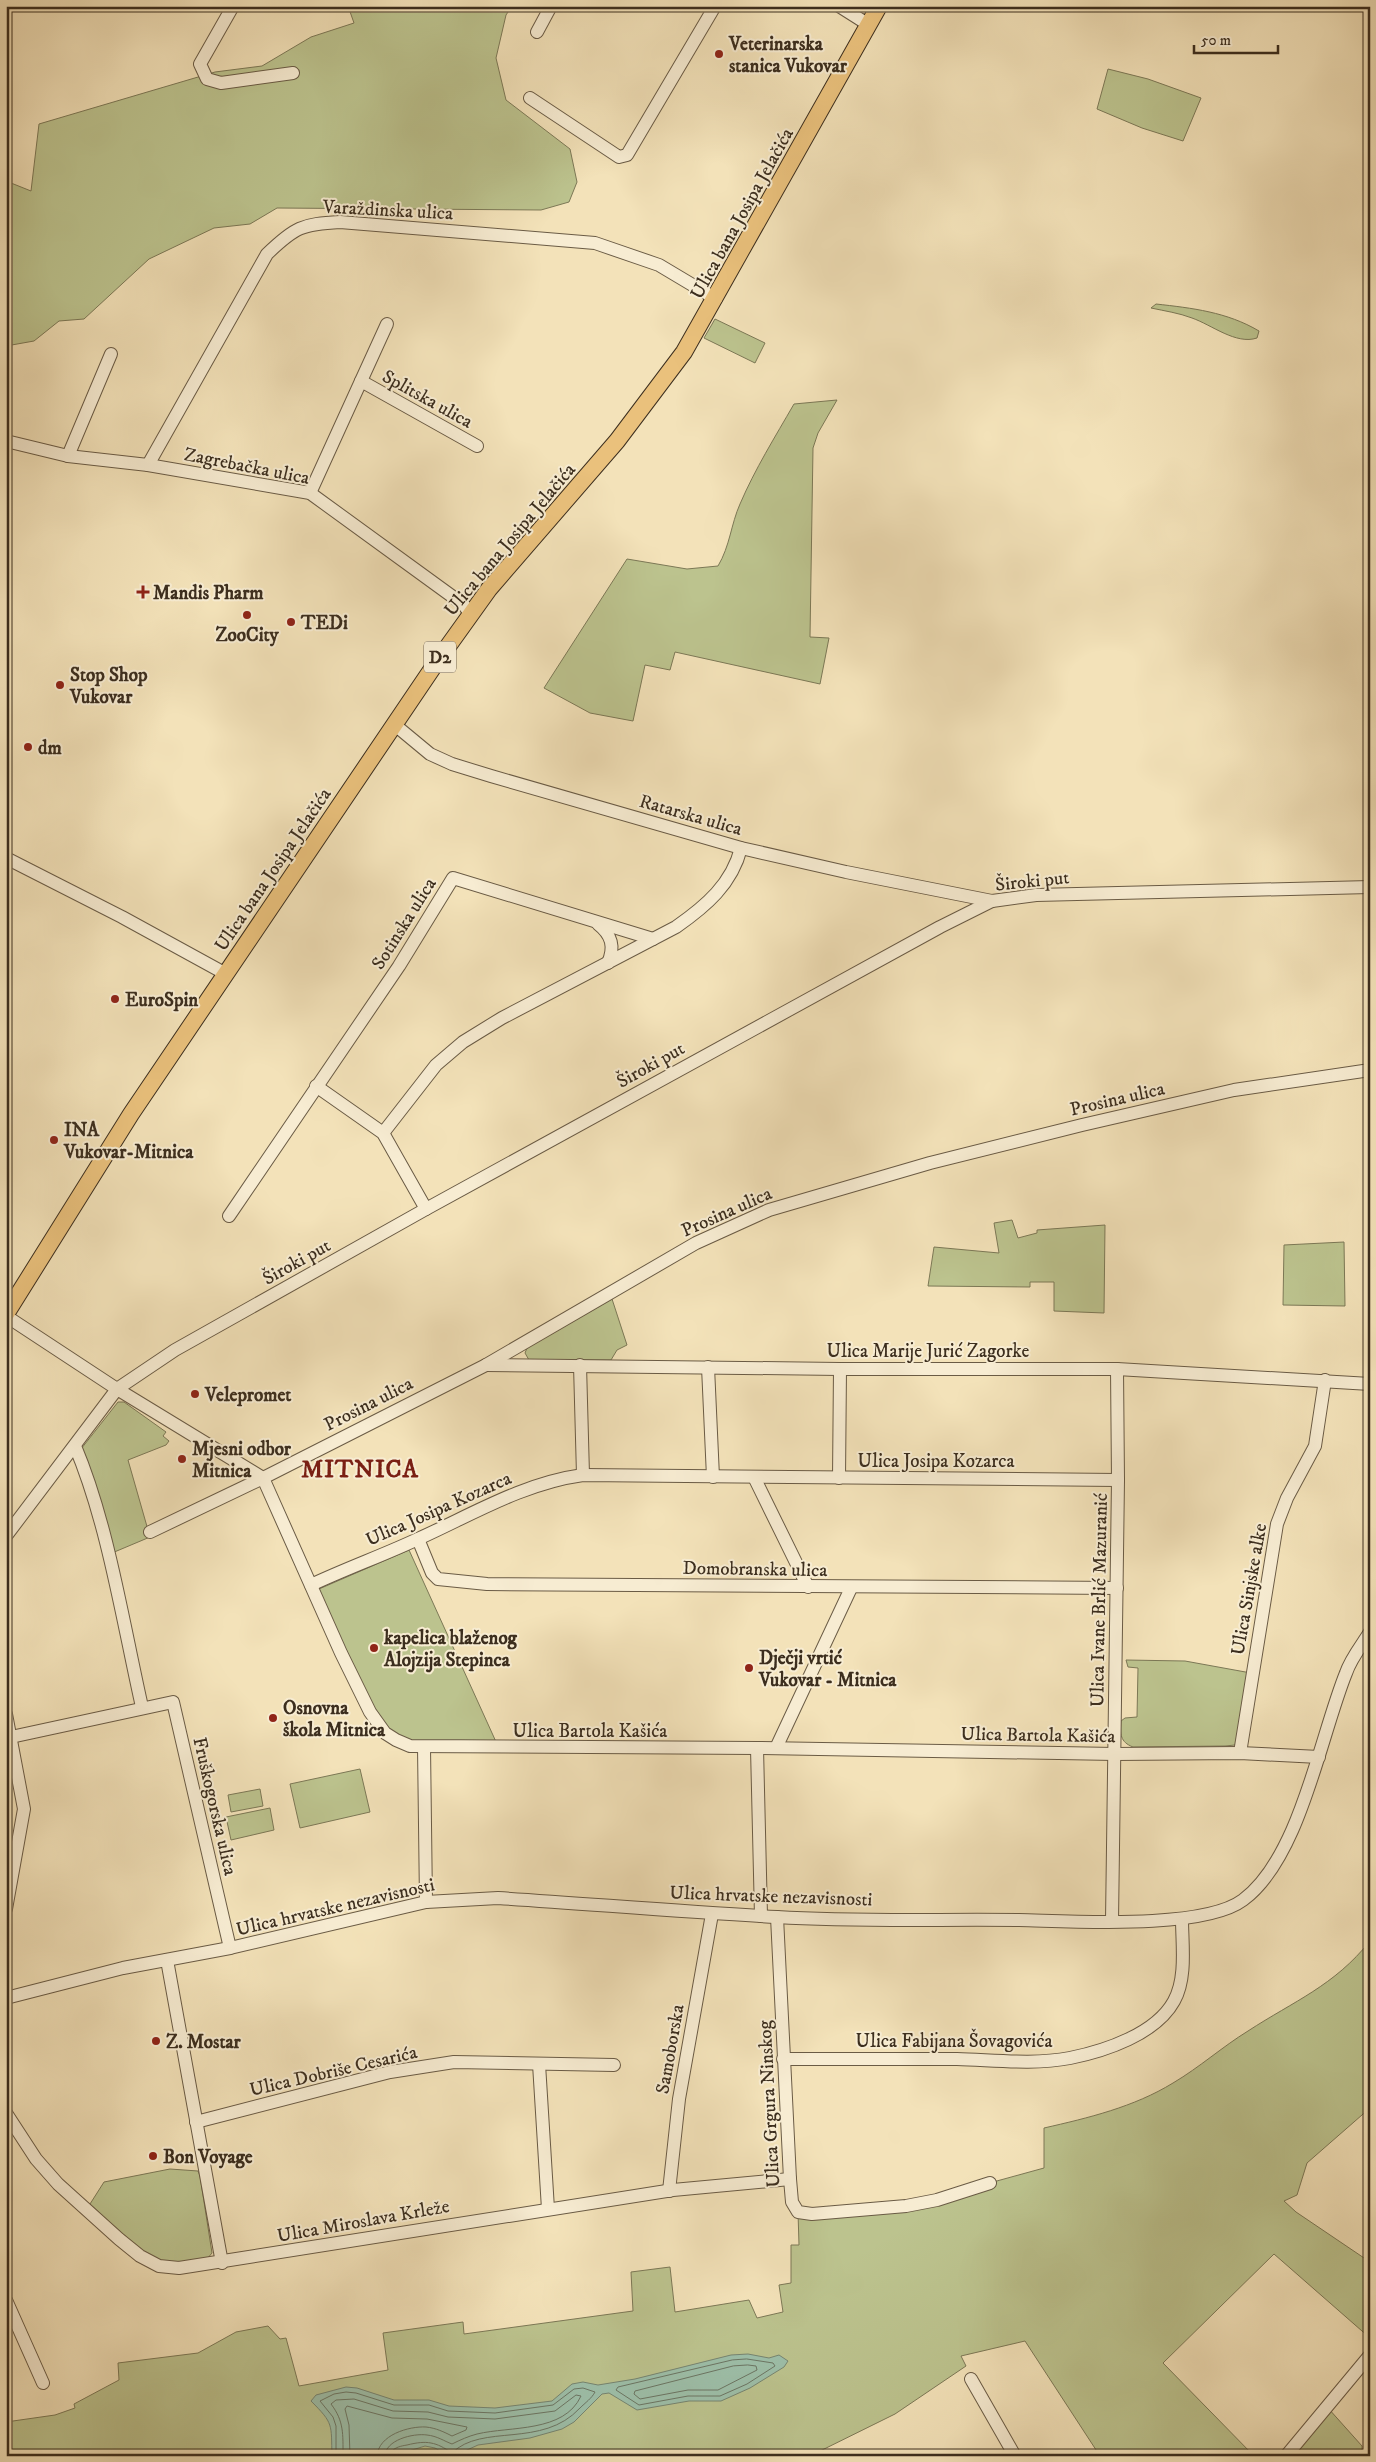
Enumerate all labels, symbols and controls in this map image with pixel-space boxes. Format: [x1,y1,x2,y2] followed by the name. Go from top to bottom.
[1194,22,1277,54] scale bar
[1201,31,1231,50] text: 50 m
[728,33,848,78] place label: Veterinarska stanica Vukovar
[713,48,725,60] marker: Veterinarska stanica Vukovar
[686,124,799,303] street label: Ulica bana Josipa Jelačića
[321,196,454,225] street label: Varaždinska ulica
[378,365,477,434] street label: Splitska ulica
[182,443,311,490] street label: Zagrebačka ulica
[440,459,581,621] street label: Ulica bana Josipa Jelačića
[153,582,264,605] place label: Mandis Pharm
[137,586,149,598] marker: Mandis Pharm
[241,609,253,621] marker: ZooCity
[300,612,348,635] place label: TEDi
[285,616,297,628] marker: TEDi
[215,624,280,647] place label: ZooCity
[424,642,456,672] road number: D2
[69,664,148,709] place label: Stop Shop Vukovar
[54,679,66,691] marker: Stop Shop Vukovar
[38,737,62,760] place label: dm
[22,741,34,753] marker: dm
[210,784,337,956] street label: Ulica bana Josipa Jelačića
[637,790,745,841] street label: Ratarska ulica
[994,864,1070,897] street label: Široki put
[367,874,442,974] street label: Sotinska ulica
[125,989,199,1012] place label: EuroSpin
[109,993,121,1005] marker: EuroSpin
[612,1035,689,1093] street label: Široki put
[1068,1077,1167,1122] street label: Prosina ulica
[63,1119,194,1164] place label: INA Vukovar-Mitnica
[48,1134,60,1146] marker: INA Vukovar-Mitnica
[678,1182,775,1243] street label: Prosina ulica
[258,1232,335,1290] street label: Široki put
[827,1340,1030,1363] street label: Ulica Marije Jurić Zagorke
[320,1372,417,1437] street label: Prosina ulica
[204,1384,292,1407] place label: Velepromet
[189,1388,201,1400] marker: Velepromet
[192,1438,292,1483] place label: Mjesni odbor Mitnica
[858,1450,1014,1473] street label: Ulica Josipa Kozarca
[176,1453,188,1465] marker: Mjesni odbor Mitnica
[301,1455,419,1485] district label: MITNICA
[362,1467,515,1552] street label: Ulica Josipa Kozarca
[1086,1493,1113,1707] street label: Ulica Ivane Brlić Mazuranić
[1227,1521,1272,1657] street label: Ulica Sinjske alke
[682,1557,828,1582] street label: Domobranska ulica
[383,1627,518,1673] place label: kapelica blaženog Alojzija Stepinca
[368,1642,380,1654] marker: kapelica blaženog Alojzija Stepinca
[758,1647,897,1692] place label: Dječji vrtić Vukovar - Mitnica
[743,1662,755,1674] marker: Dječji vrtić Vukovar - Mitnica
[283,1697,386,1742] place label: Osnovna škola Mitnica
[267,1712,279,1724] marker: Osnovna škola Mitnica
[513,1720,667,1743] street label: Ulica Bartola Kašića
[960,1723,1116,1748] street label: Ulica Bartola Kašića
[187,1735,242,1878] street label: Fruškogorska ulica
[234,1873,437,1942] street label: Ulica hrvatske nezavisnosti
[669,1881,873,1912] street label: Ulica hrvatske nezavisnosti
[651,2003,690,2096] street label: Samoborska
[754,2019,785,2188] street label: Ulica Grgura Ninskog
[856,2028,1052,2053] street label: Ulica Fabijana Šovagovića
[166,2031,242,2054] place label: Z. Mostar
[150,2035,162,2047] marker: Z. Mostar
[247,2041,419,2102] street label: Ulica Dobriše Cesarića
[163,2146,253,2169] place label: Bon Voyage
[147,2150,159,2162] marker: Bon Voyage
[275,2195,451,2248] street label: Ulica Miroslava Krleže

